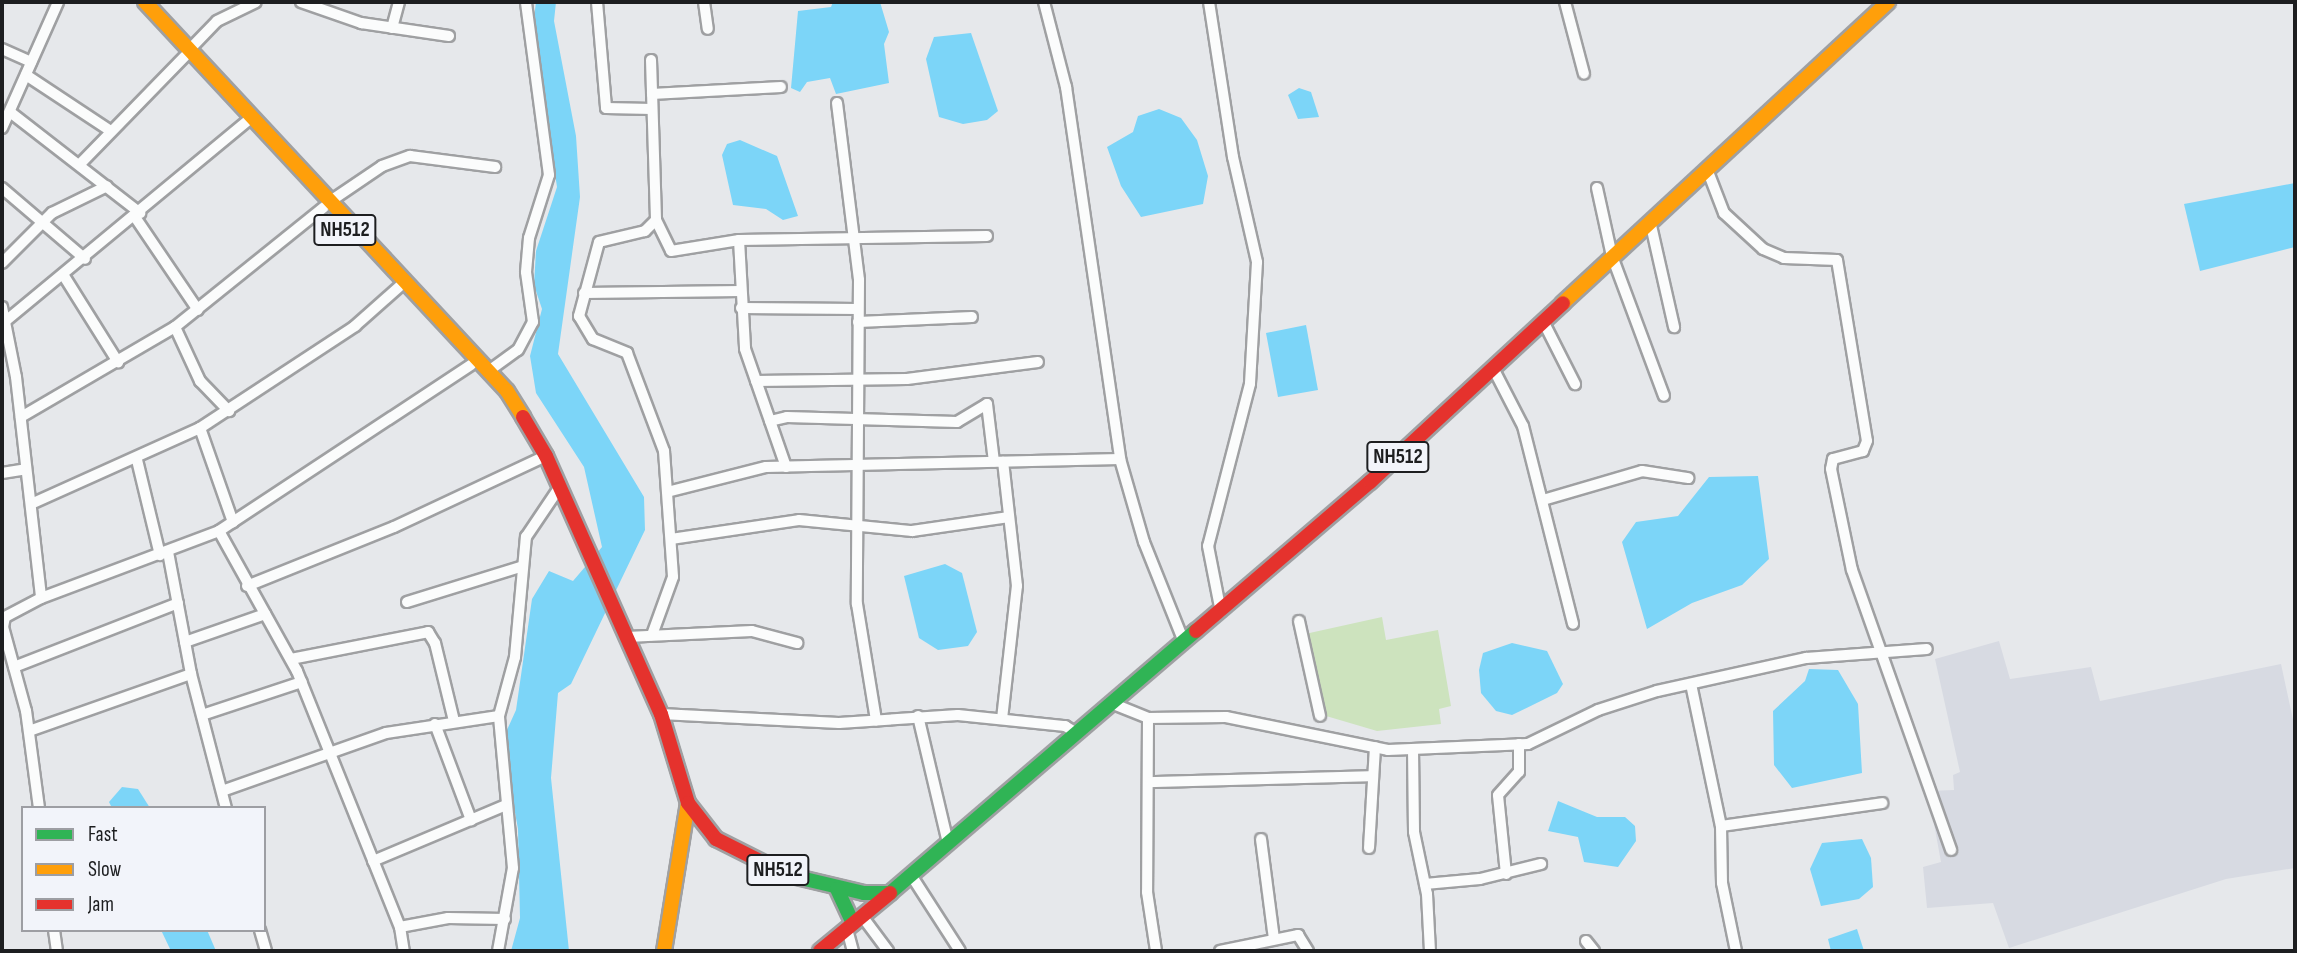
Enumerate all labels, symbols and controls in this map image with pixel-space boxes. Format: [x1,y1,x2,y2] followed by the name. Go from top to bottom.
[312,212,378,247] road number: NH512
[1365,440,1431,475] road number: NH512
[21,806,266,932] legend
[88,822,118,847] text: Fast
[745,852,811,888] road number: NH512
[88,857,121,882] text: Slow
[88,892,114,917] text: Jam

